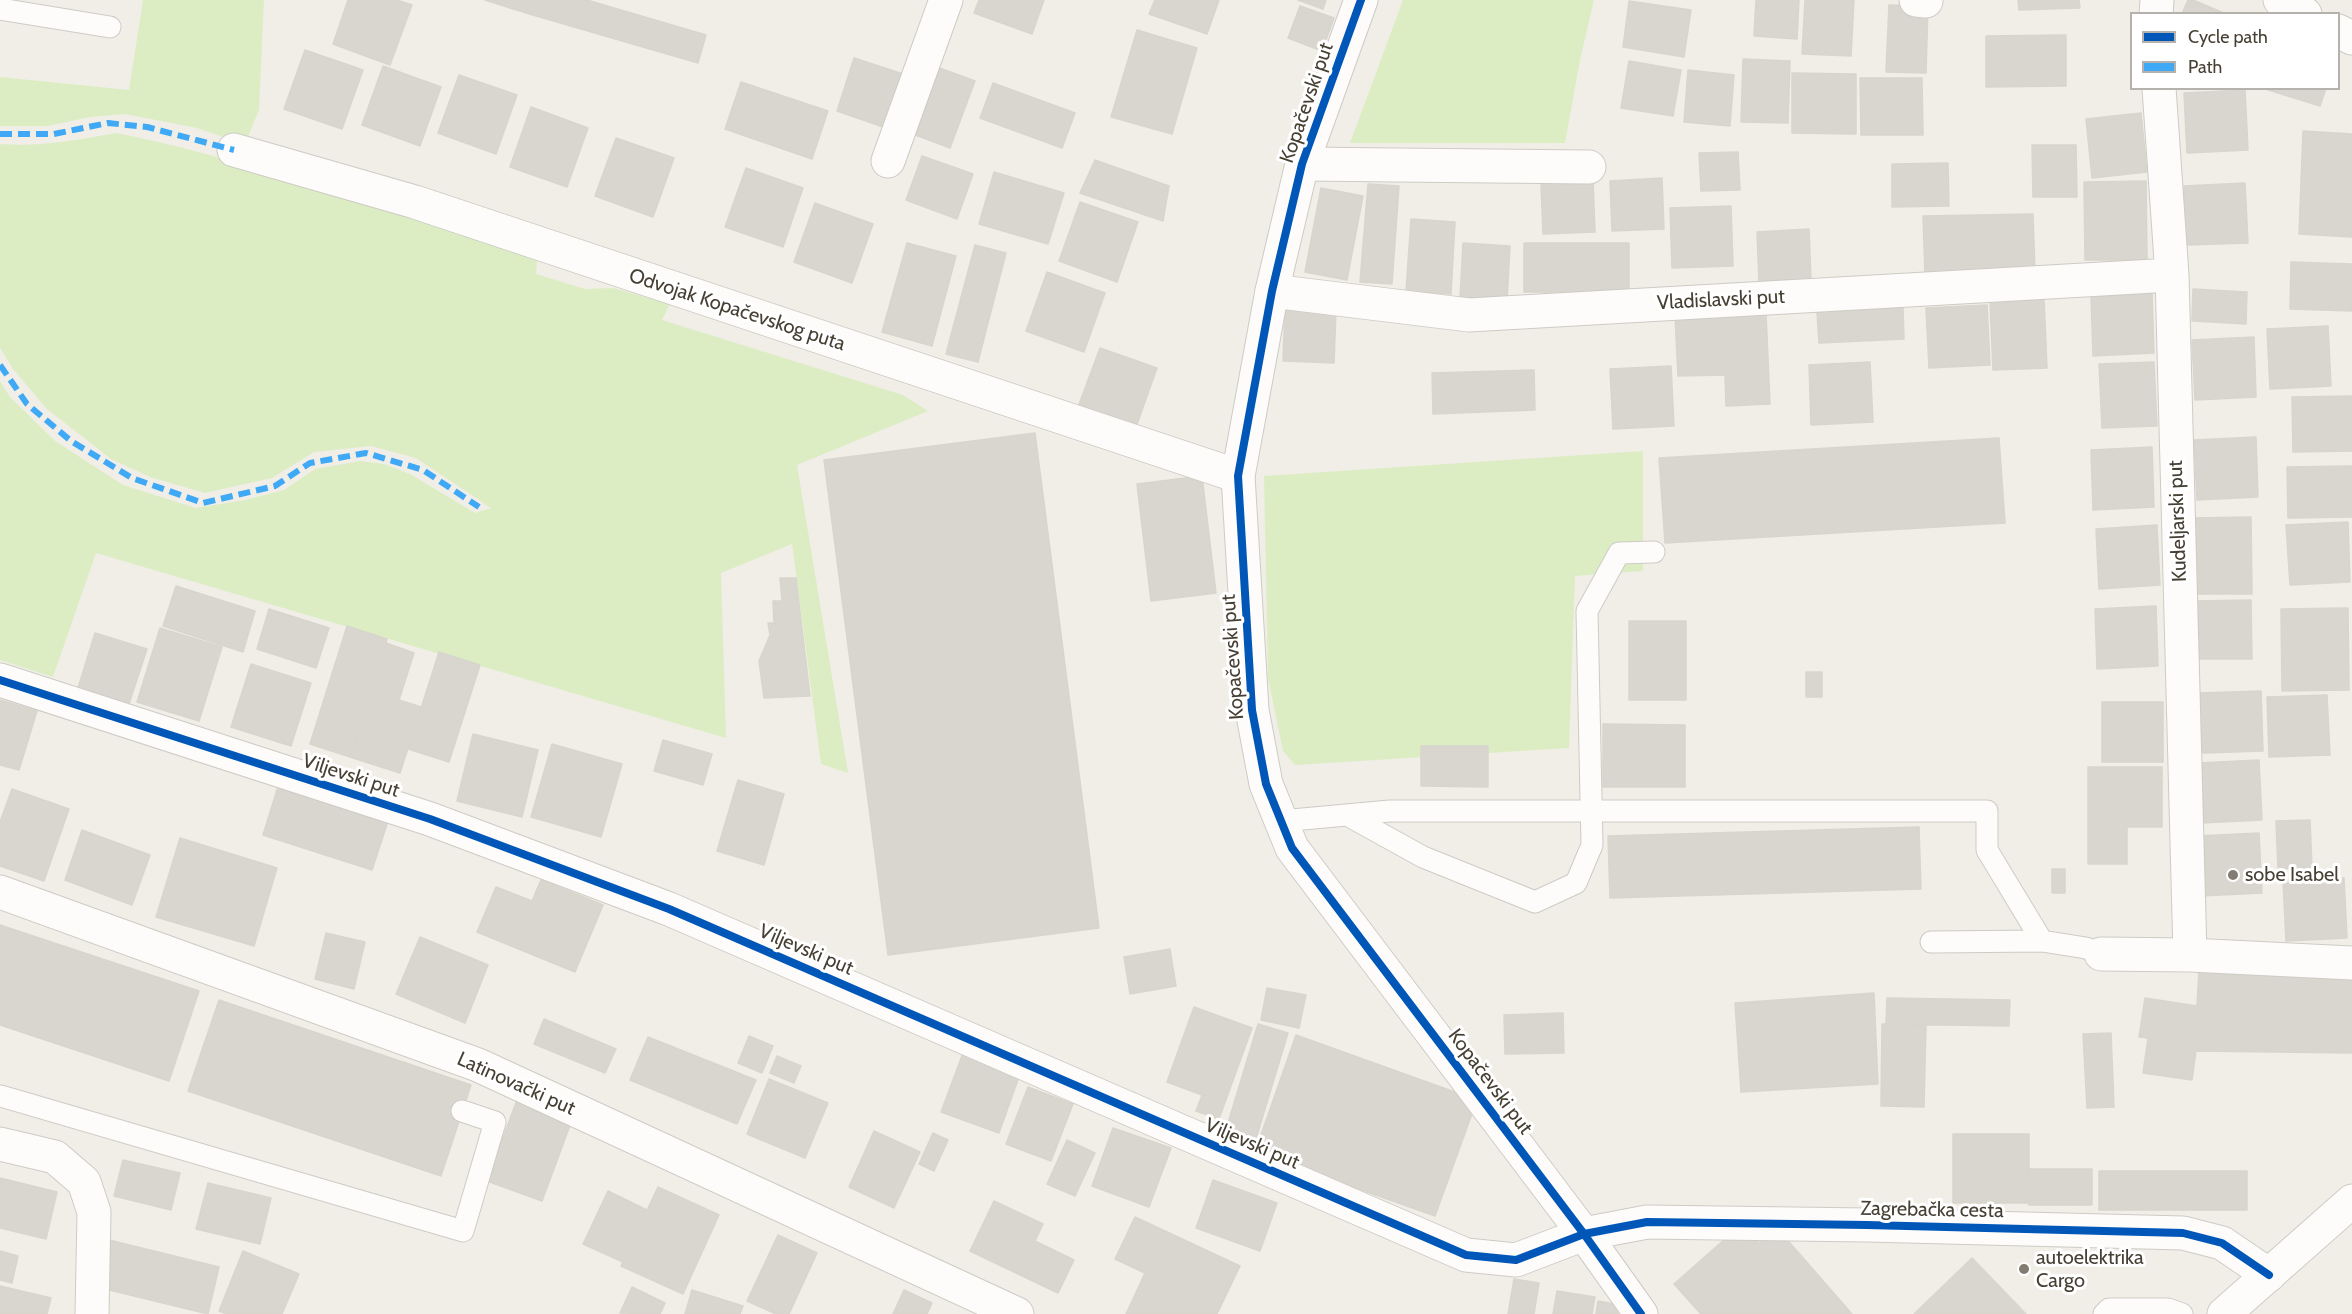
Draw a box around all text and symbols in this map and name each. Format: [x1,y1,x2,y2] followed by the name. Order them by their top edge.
[2130,12,2340,90] legend
[2188,26,2268,48] text: Cycle path
[1275,40,1339,166] street label: Kopačevski put
[2188,56,2222,78] text: Path
[626,264,848,356] street label: Odvojak Kopačevskog puta
[1656,285,1786,315] street label: Vladislavski put
[2164,460,2192,582] street label: Kudeljarski put
[1217,593,1249,721] street label: Kopačevski put
[299,749,403,803] street label: Viljevski put
[2245,863,2339,887] place label: sobe Isabel
[2226,868,2240,882] marker: sobe Isabel
[755,919,857,981] street label: Viljevski put
[1443,1025,1537,1139] street label: Kopačevski put
[453,1047,579,1121] street label: Latinovački put
[1201,1113,1303,1175] street label: Viljevski put
[1860,1197,2004,1223] street label: Zagrebačka cesta
[2036,1246,2144,1293] place label: autoelektrika Cargo
[2017,1262,2031,1276] marker: autoelektrika Cargo

